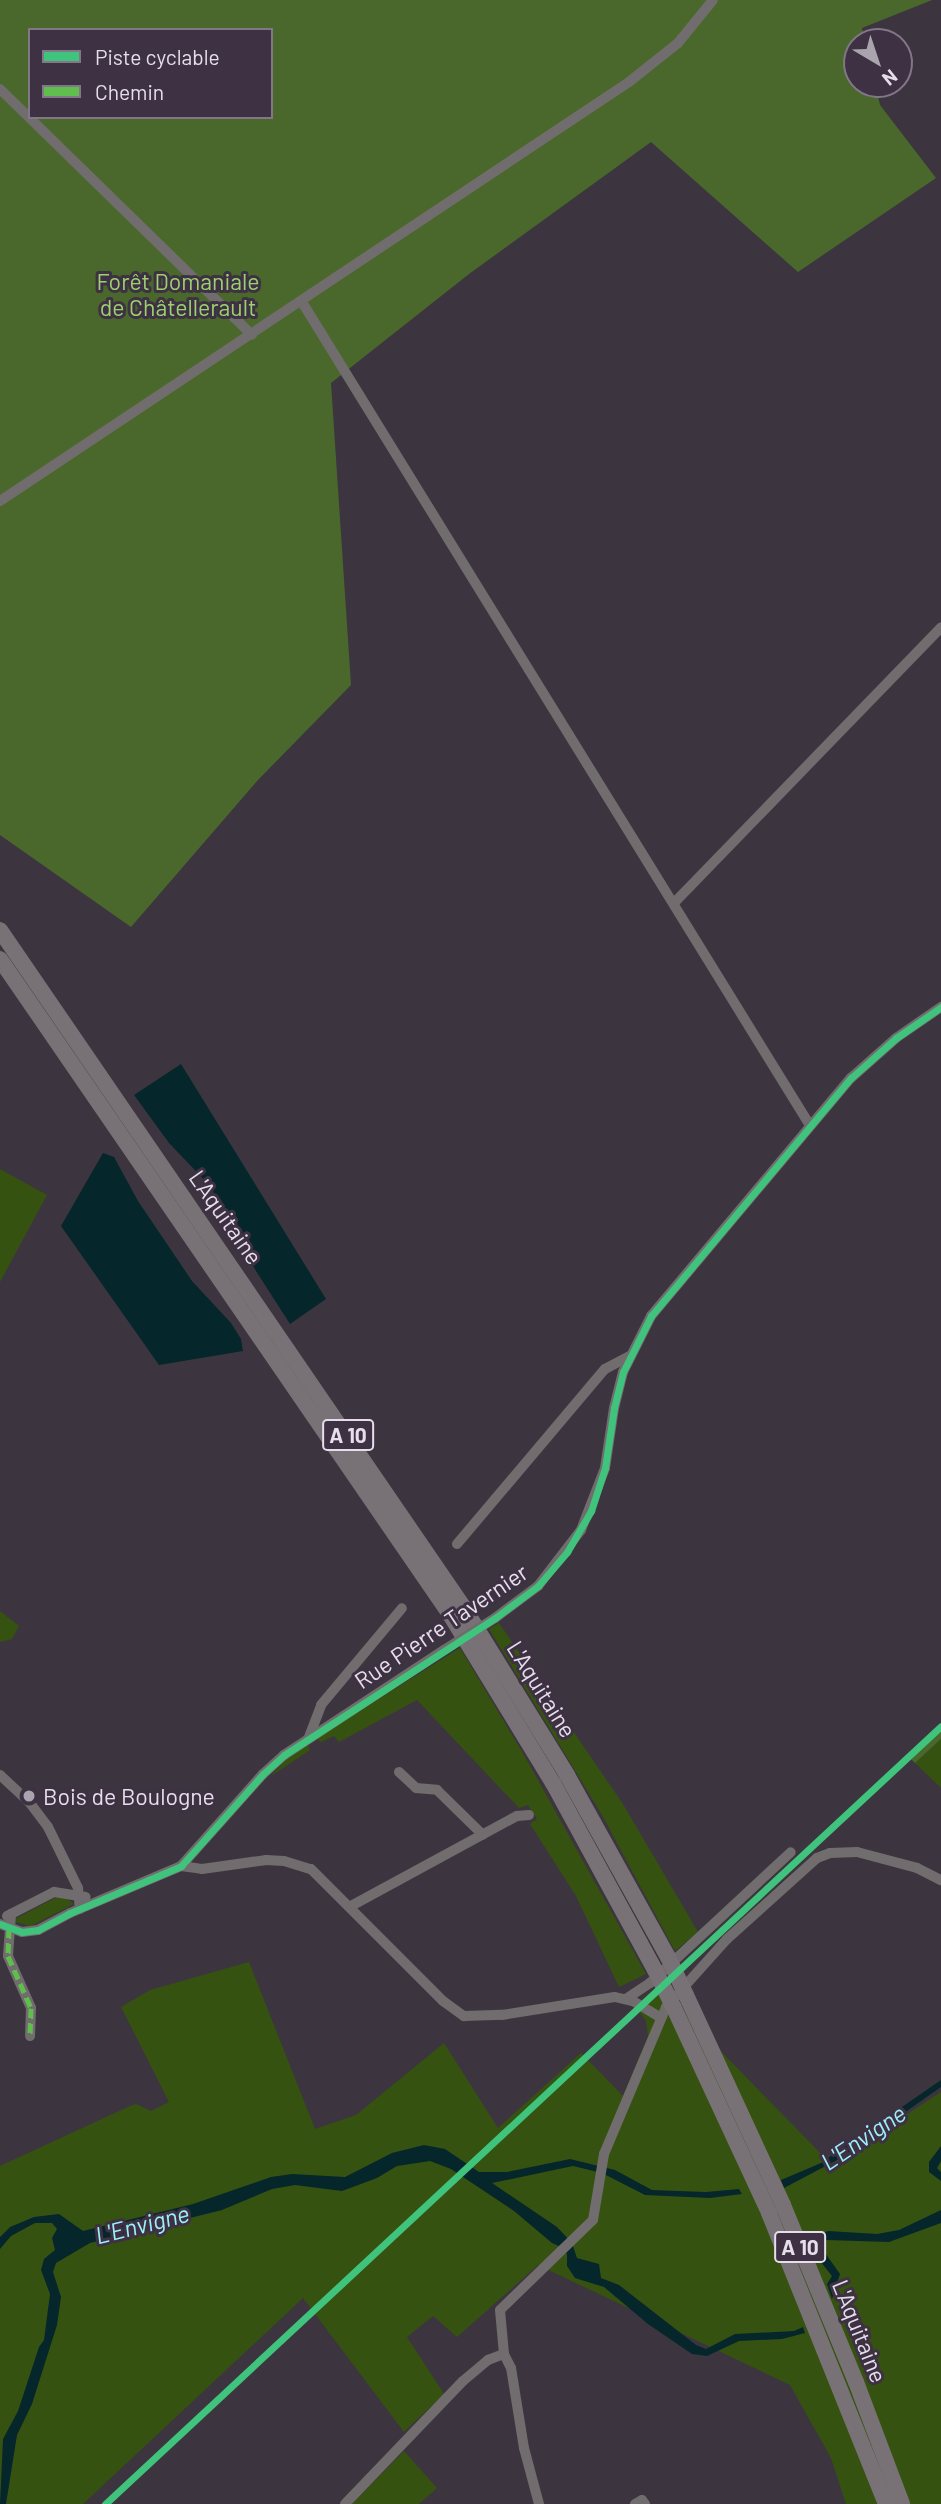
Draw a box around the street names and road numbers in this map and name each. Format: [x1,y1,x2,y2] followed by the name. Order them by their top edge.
[184,1165,268,1269] street label: L'Aquitaine
[322,1418,374,1452] road number: A 10
[349,1558,533,1694] street label: Rue Pierre Tavernier
[502,1636,582,1742] street label: L'Aquitaine
[774,2230,826,2264] road number: A 10
[827,2275,893,2387] street label: L'Aquitaine

